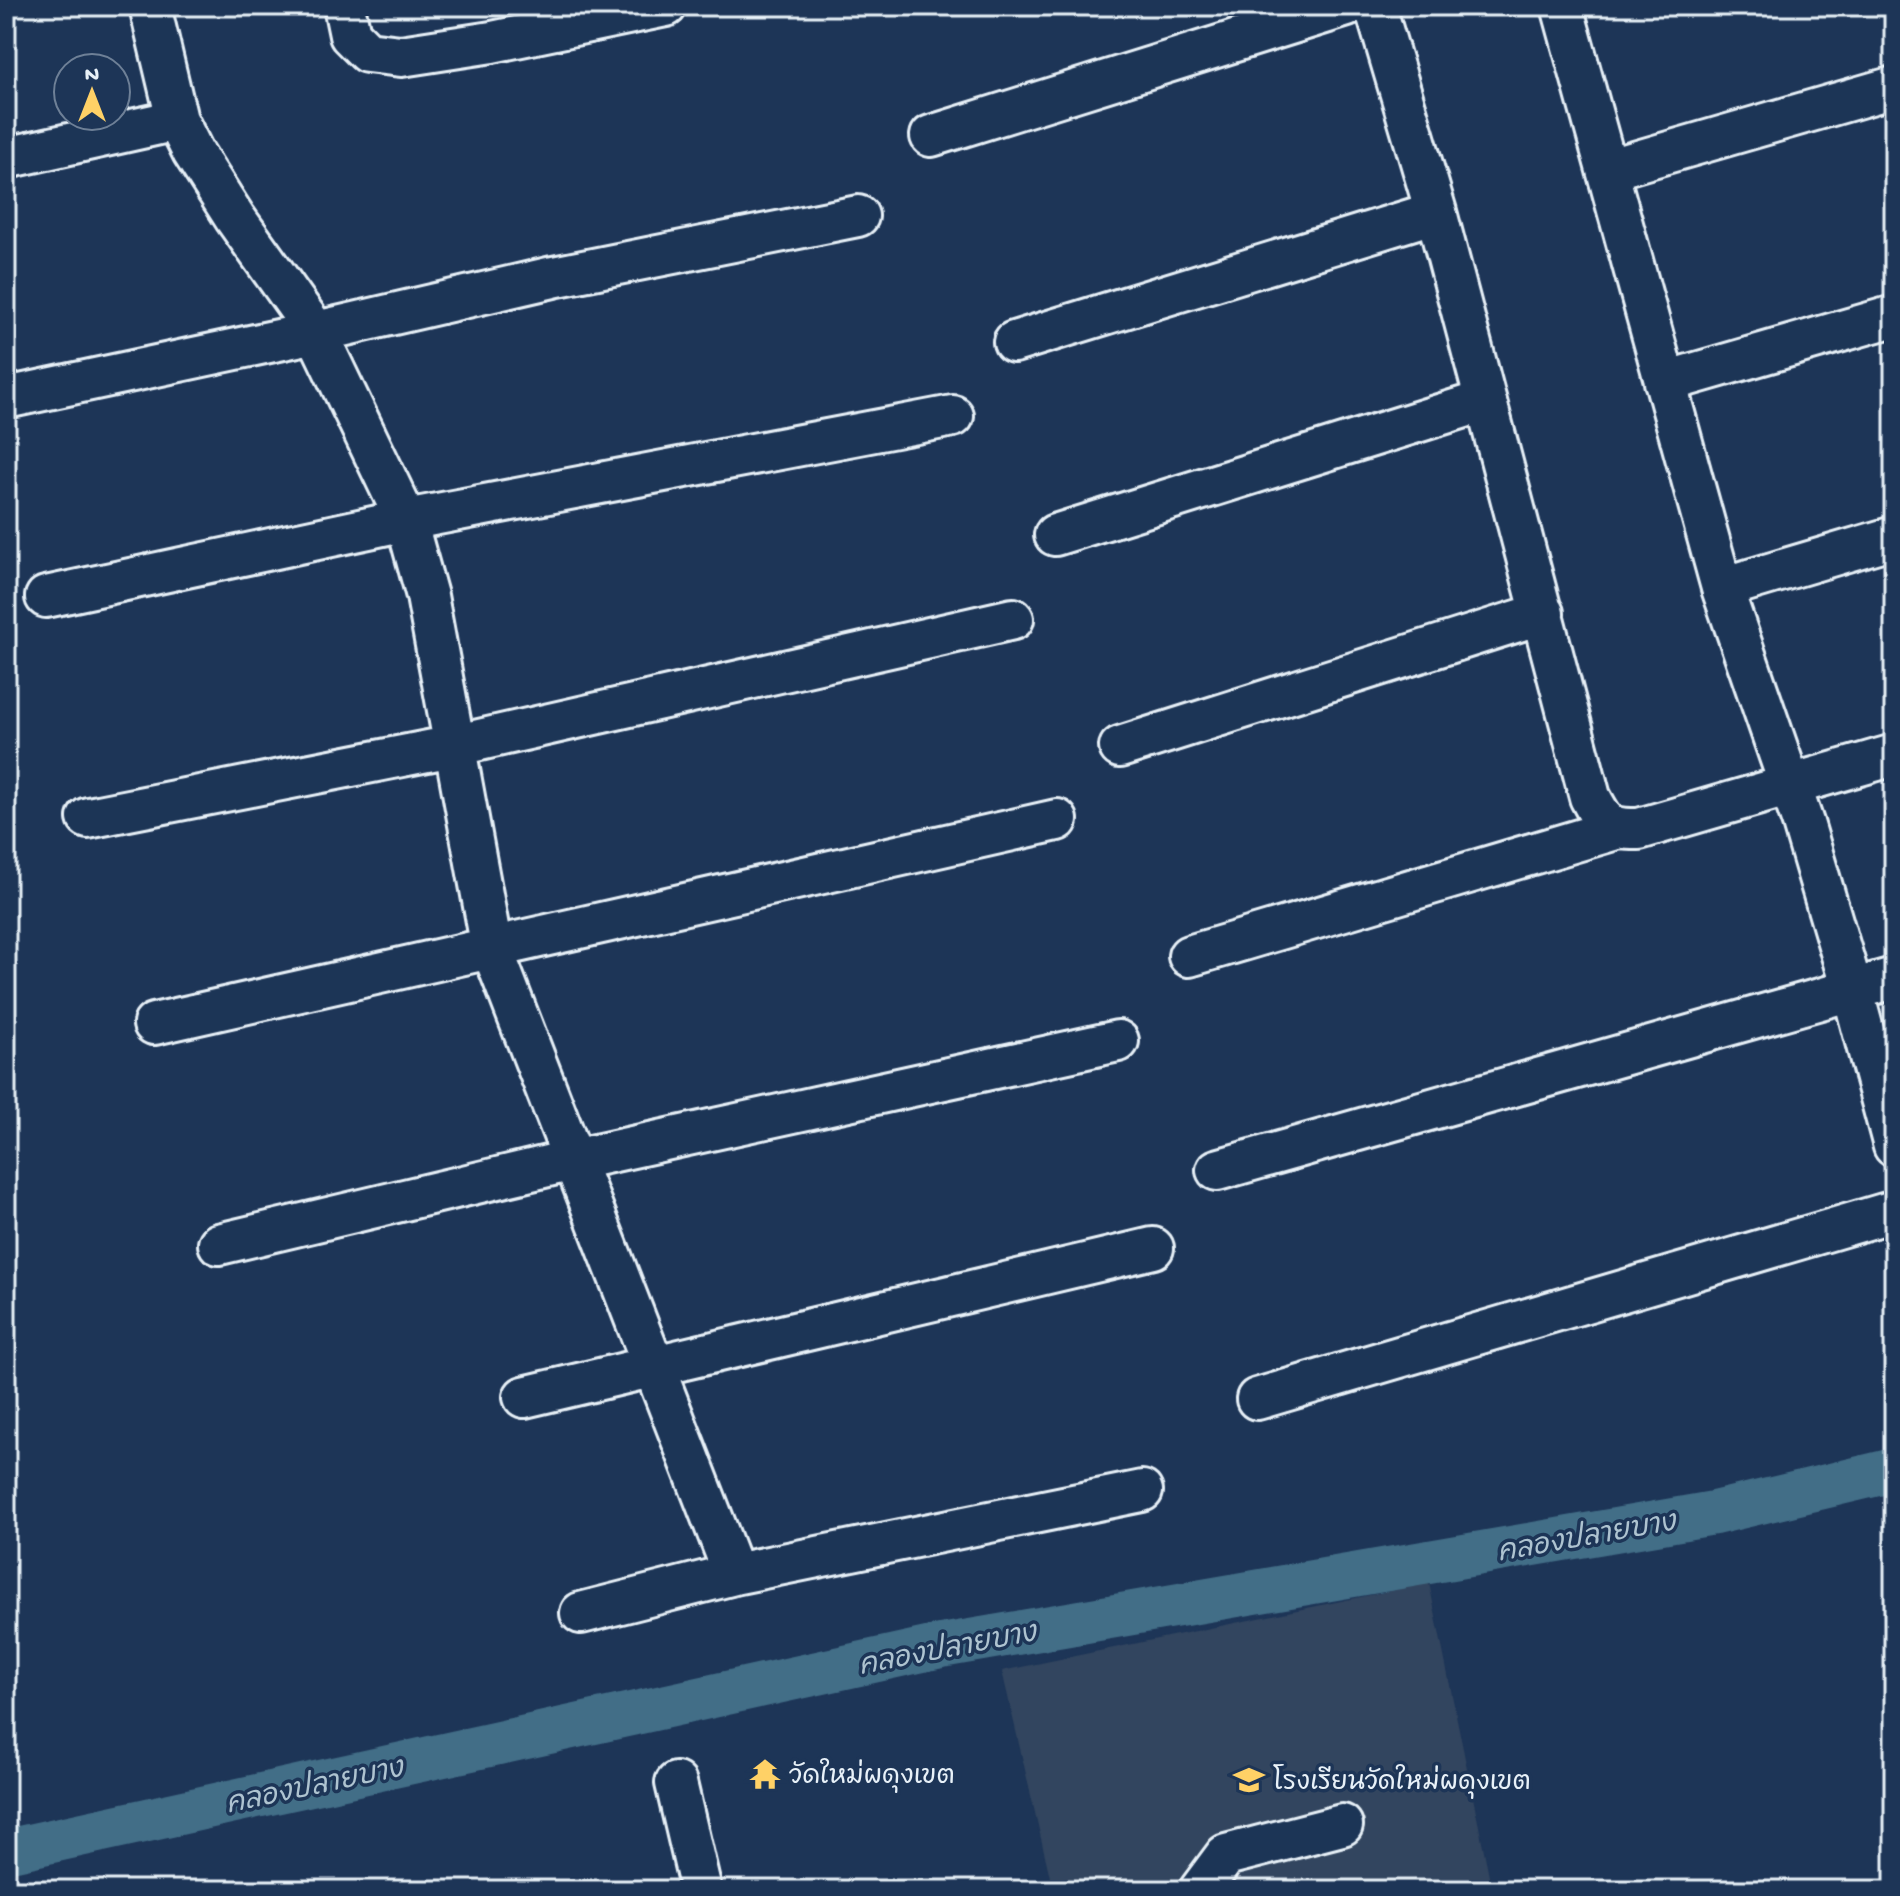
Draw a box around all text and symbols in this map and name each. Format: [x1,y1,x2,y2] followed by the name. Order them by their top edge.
[52,52,132,132] north arrow
[85,63,99,89] text: N
[1495,1504,1681,1571] water label: คลองปลายบาง
[856,1615,1042,1685] water label: คลองปลายบาง
[223,1750,409,1823] water label: คลองปลายบาง
[748,1757,782,1791] temple icon: วัดใหม่ผดุงเขต
[789,1758,955,1794] place label: วัดใหม่ผดุงเขต
[1232,1763,1266,1797] school or university icon: โรงเรียนวัดใหม่ผดุงเขต
[1273,1764,1531,1800] place label: โรงเรียนวัดใหม่ผดุงเขต

